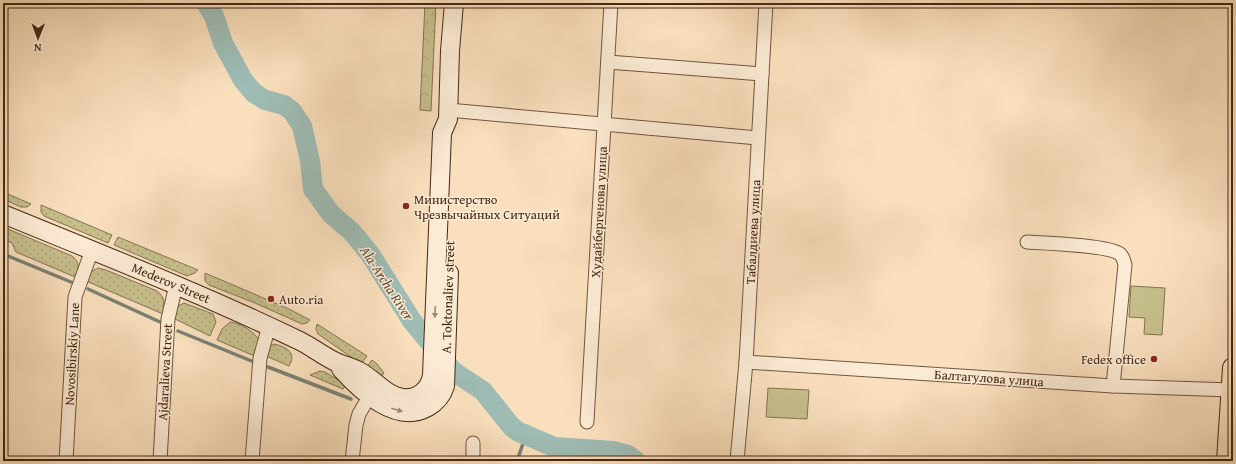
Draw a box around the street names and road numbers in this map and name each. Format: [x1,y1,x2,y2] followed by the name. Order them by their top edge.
[586,145,612,278] street label: Худайбергенова улица
[741,178,765,285] street label: Табалдиева улица
[437,240,459,354] street label: A. Toktonaliev street
[129,258,214,308] street label: Mederov Street
[60,302,84,406] street label: Novosibirskiy Lane
[153,322,177,421] street label: Ajdaralieva Street
[934,365,1045,391] street label: Балтагулова улица

